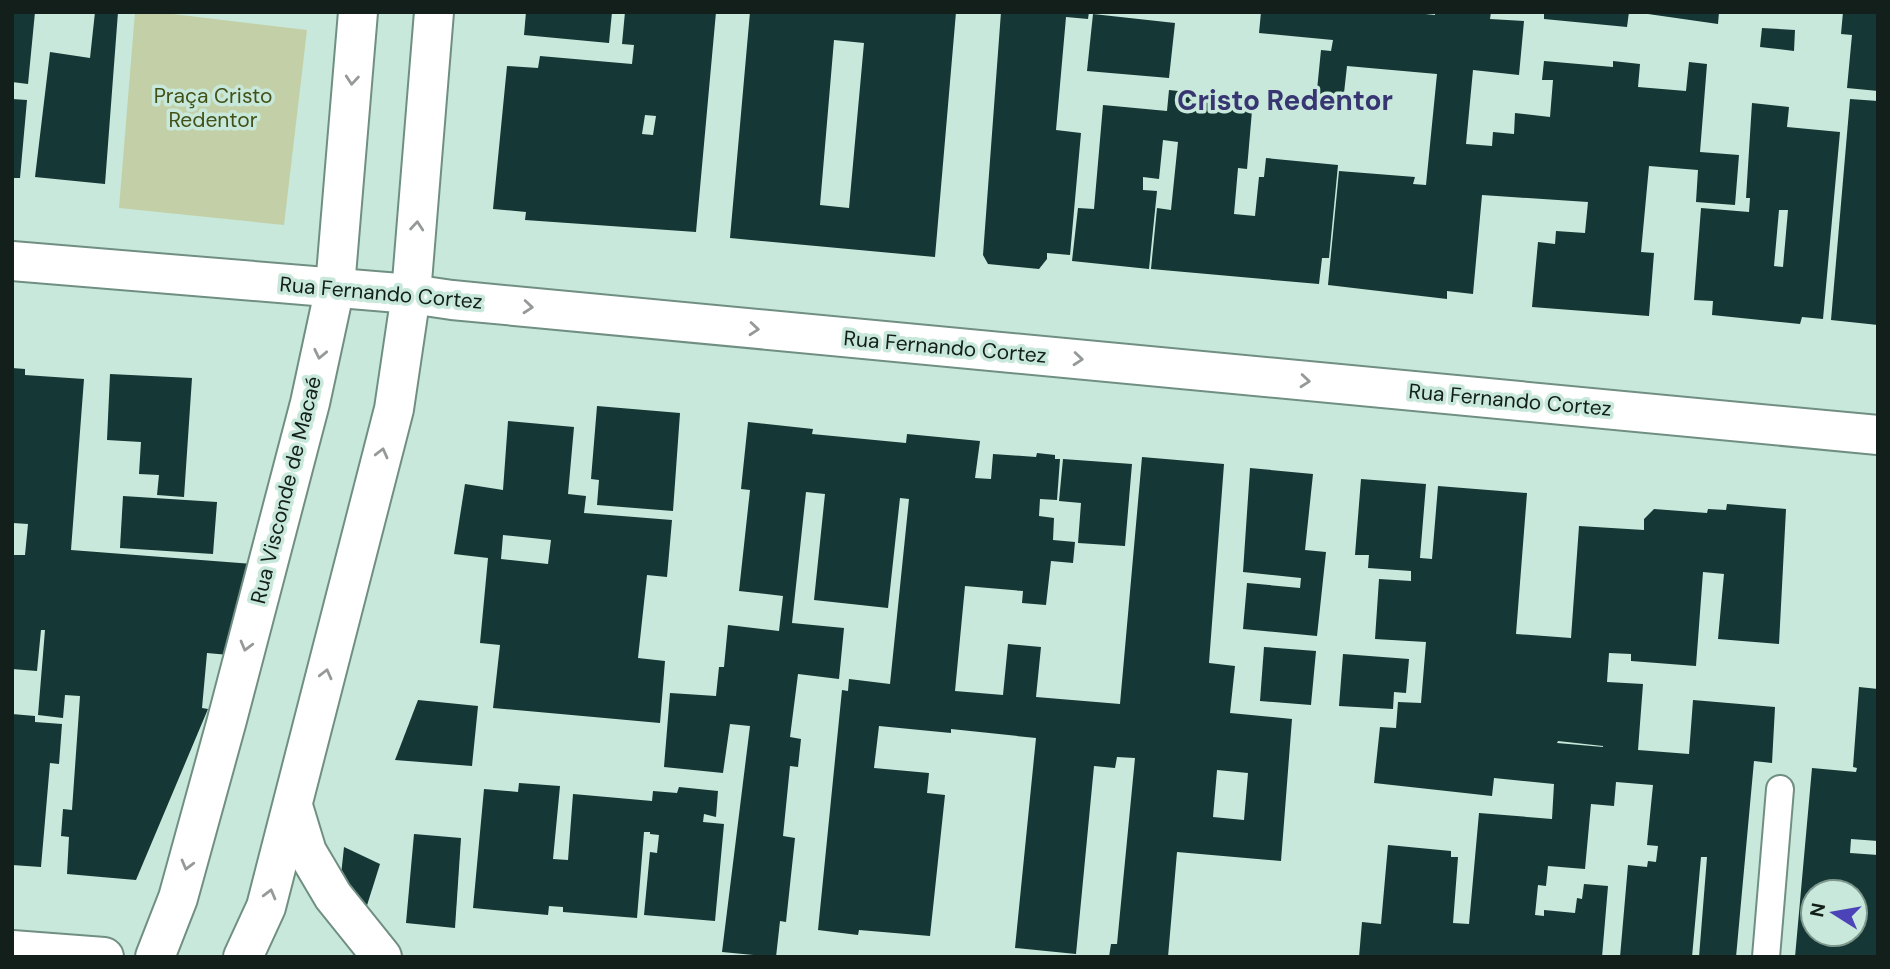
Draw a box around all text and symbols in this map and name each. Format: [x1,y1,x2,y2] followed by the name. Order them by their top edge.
[345,75,360,86] one-way arrow
[154,82,272,134] park label: Praça Cristo Redentor
[1177,82,1393,119] district label: Cristo Redentor
[409,220,424,231] one-way arrow
[278,270,484,316] street label: Rua Fernando Cortez
[522,299,533,314] one-way arrow
[749,321,760,336] one-way arrow
[842,324,1048,370] street label: Rua Fernando Cortez
[314,348,329,360] one-way arrow
[1073,351,1084,366] one-way arrow
[244,373,328,607] street label: Rua Visconde de Macaé
[1299,373,1310,388] one-way arrow
[1407,377,1613,423] street label: Rua Fernando Cortez
[374,447,388,459] one-way arrow
[240,640,255,652] one-way arrow
[318,668,332,680] one-way arrow
[181,859,196,871] one-way arrow
[1799,878,1869,948] north arrow
[262,888,276,900] one-way arrow
[1804,901,1831,919] text: N

